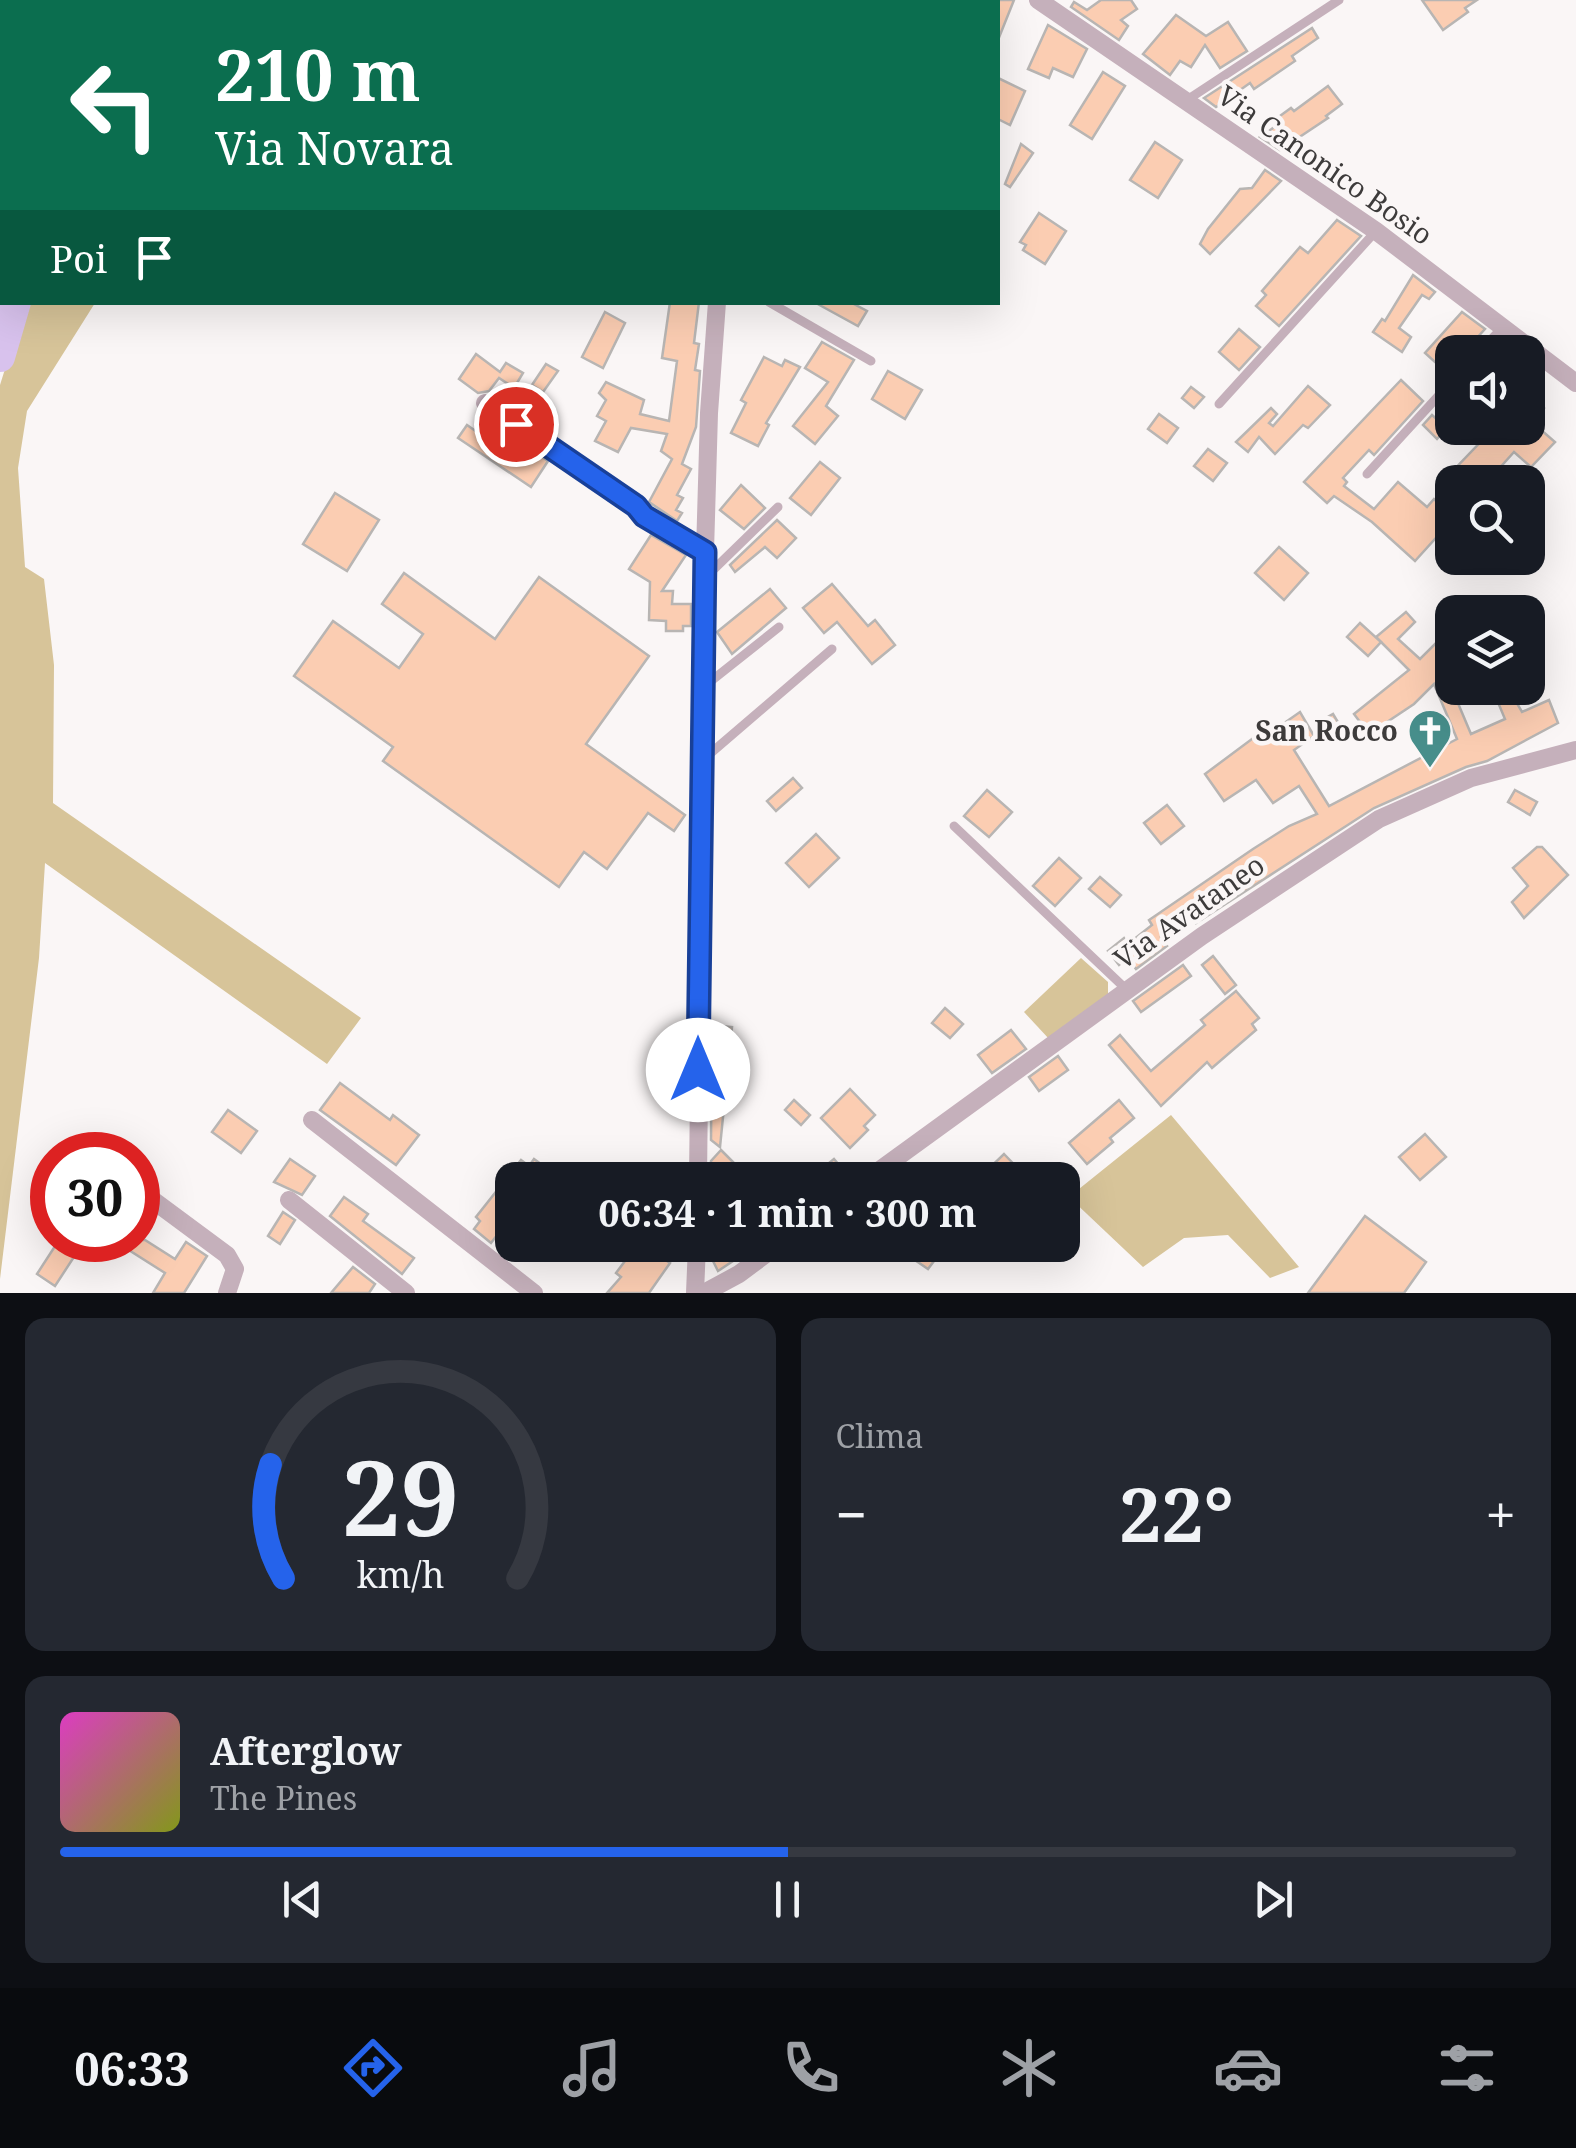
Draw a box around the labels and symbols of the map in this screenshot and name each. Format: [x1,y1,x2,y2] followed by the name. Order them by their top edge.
[1210,76,1441,253] street label: Via Canonico Bosio
[474,382,559,467] pin
[1407,708,1453,769] church icon: San Rocco
[1255,711,1398,749] place label: San Rocco
[1106,845,1271,977] street label: Via Avataneo
[646,1018,750,1122] position arrow
[30,1132,160,1262] speed limit sign: 30

